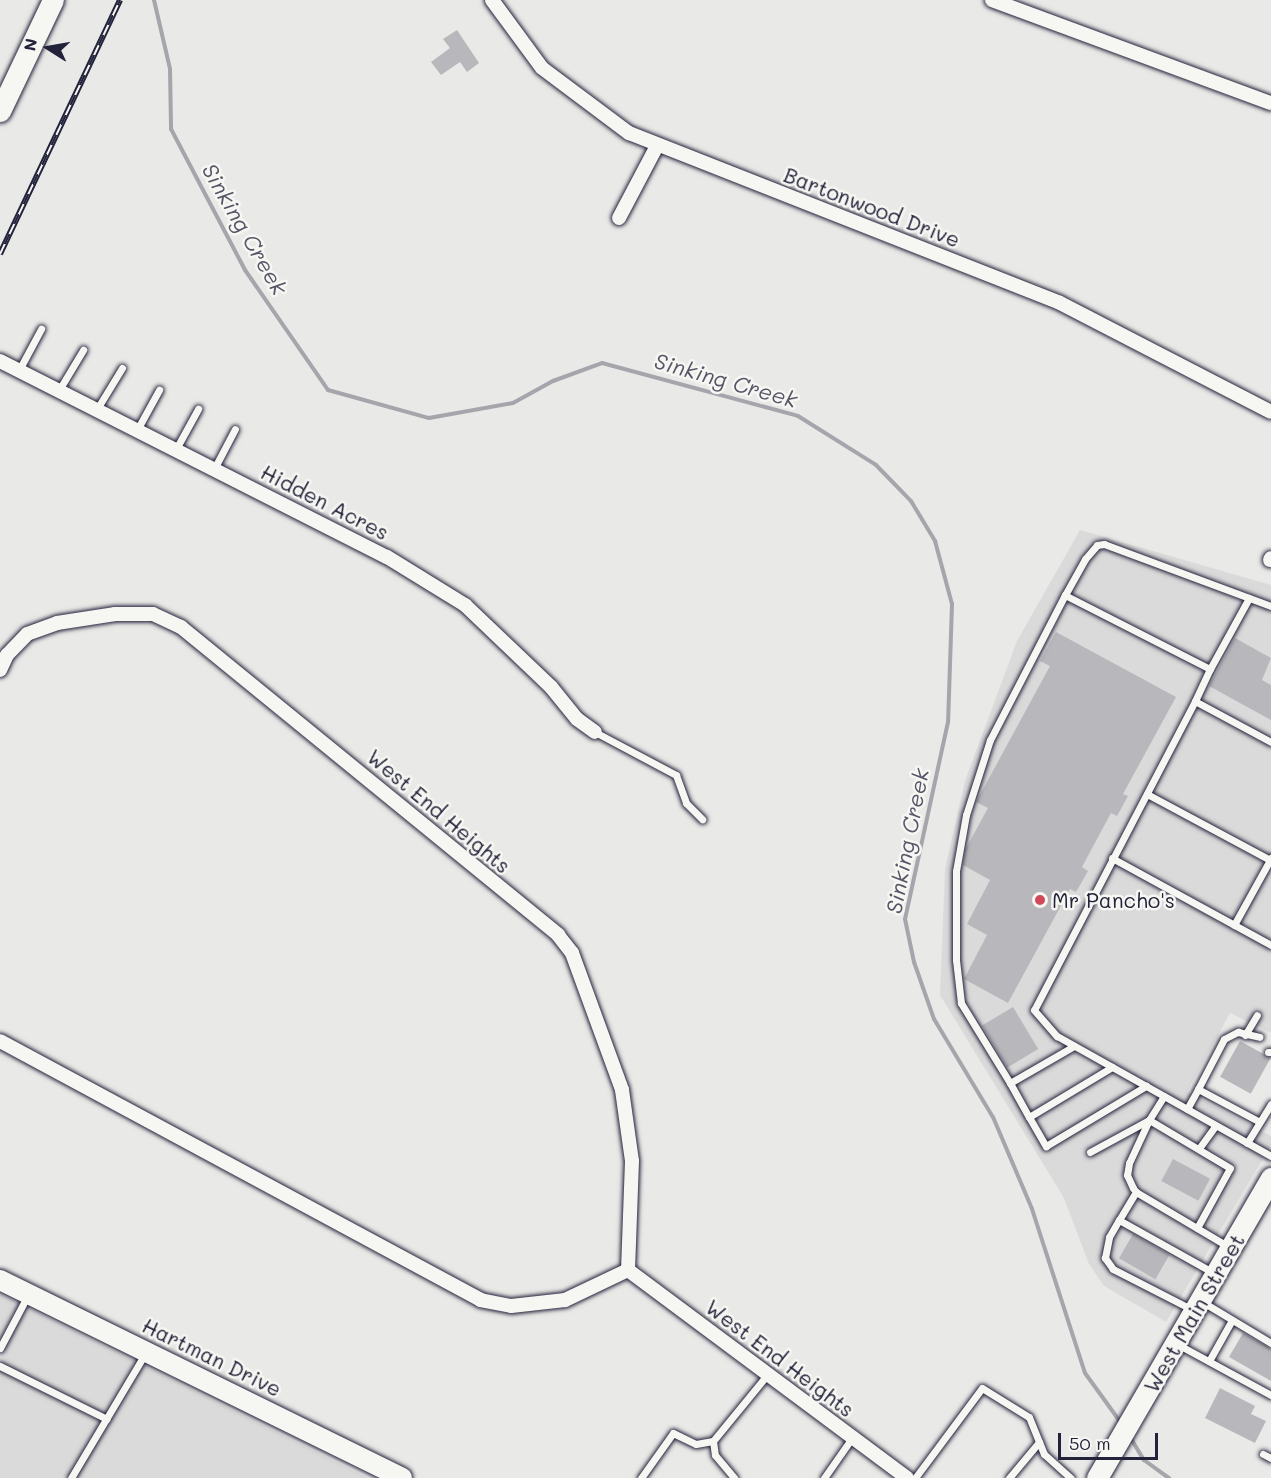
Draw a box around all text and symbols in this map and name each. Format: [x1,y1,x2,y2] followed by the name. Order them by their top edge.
[18,18,78,78] north arrow
[18,37,41,52] text: N
[197,159,293,299] water label: Sinking Creek
[780,162,964,252] street label: Bartonwood Drive
[652,347,800,413] water label: Sinking Creek
[257,459,393,545] street label: Hidden Acres
[362,744,516,878] street label: West End Heights
[880,766,934,916] water label: Sinking Creek
[1052,887,1175,913] place label: Mr Pancho's
[1033,893,1047,907] marker: Mr Pancho's
[1138,1229,1250,1397] street label: West Main Street
[701,1294,859,1422] street label: West End Heights
[138,1312,286,1402] street label: Hartman Drive
[1061,1421,1162,1459] scale bar
[1069,1431,1111,1455] text: 50 m

